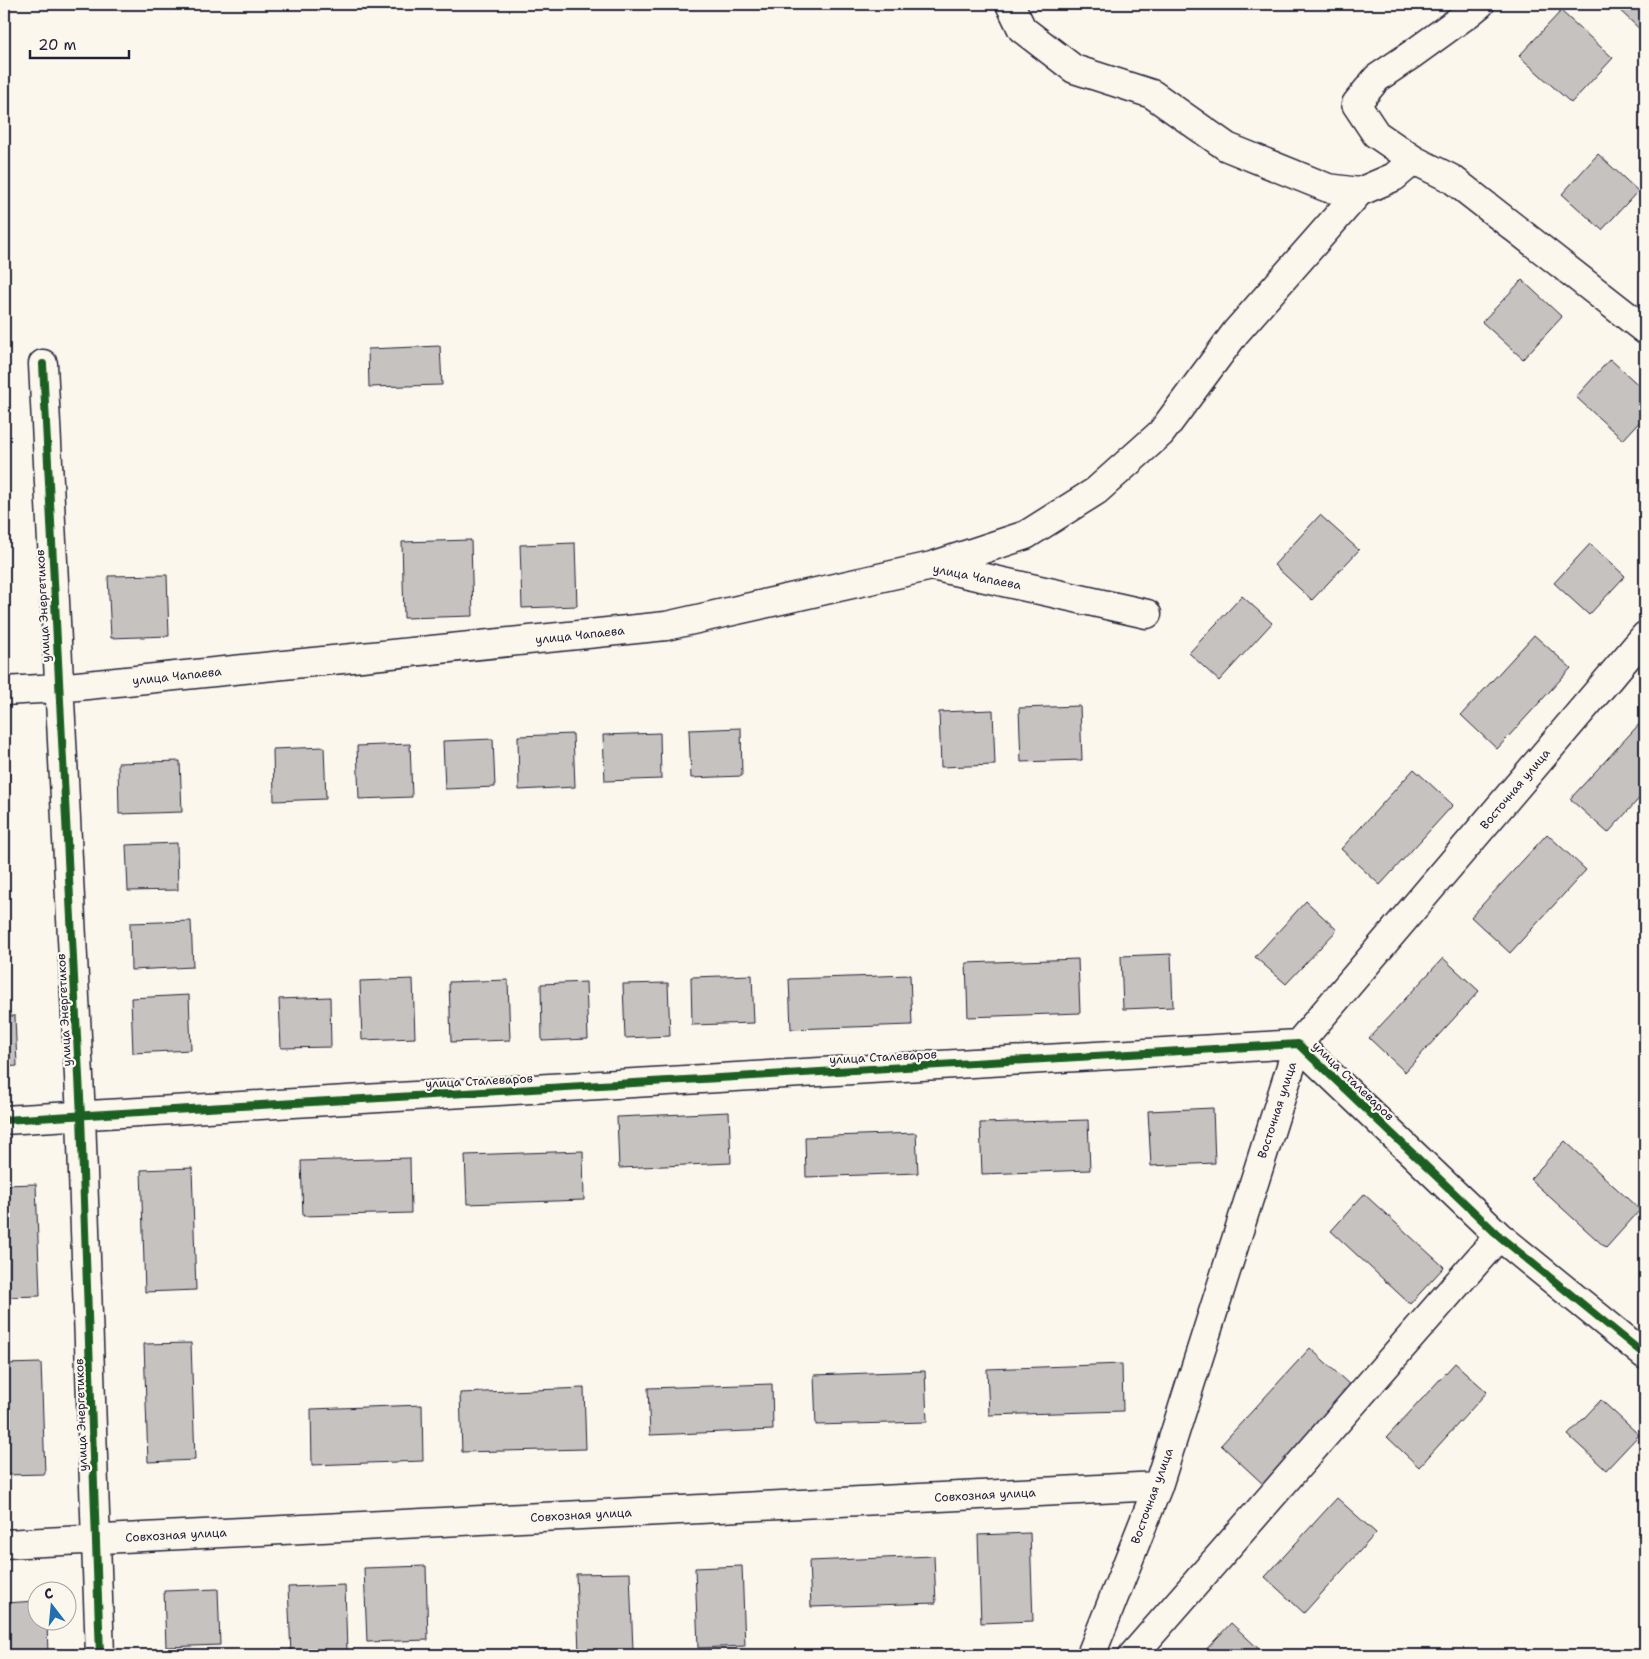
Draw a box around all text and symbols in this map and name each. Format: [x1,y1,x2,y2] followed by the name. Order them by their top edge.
[30,28,129,60] scale bar
[38,35,77,55] text: 20 m
[32,549,54,663] street label: улица Энергетиков
[931,561,1023,594] street label: улица Чапаева
[535,622,626,648] street label: улица Чапаева
[132,663,223,689] street label: улица Чапаева
[1476,745,1554,833] street label: Восточная улица
[53,953,75,1067] street label: улица Энергетиков
[1309,1038,1397,1124] street label: улица Сталеваров
[829,1046,937,1068] street label: улица Сталеваров
[1254,1059,1300,1160] street label: Восточная улица
[425,1070,533,1092] street label: улица Сталеваров
[71,1358,91,1472] street label: улица Энергетиков
[1127,1445,1177,1546] street label: Восточная улица
[934,1484,1037,1506] street label: Совхозная улица
[530,1504,633,1526] street label: Совхозная улица
[125,1524,228,1546] street label: Совхозная улица
[28,1582,78,1632] north arrow
[42,1584,55,1603] text: С

